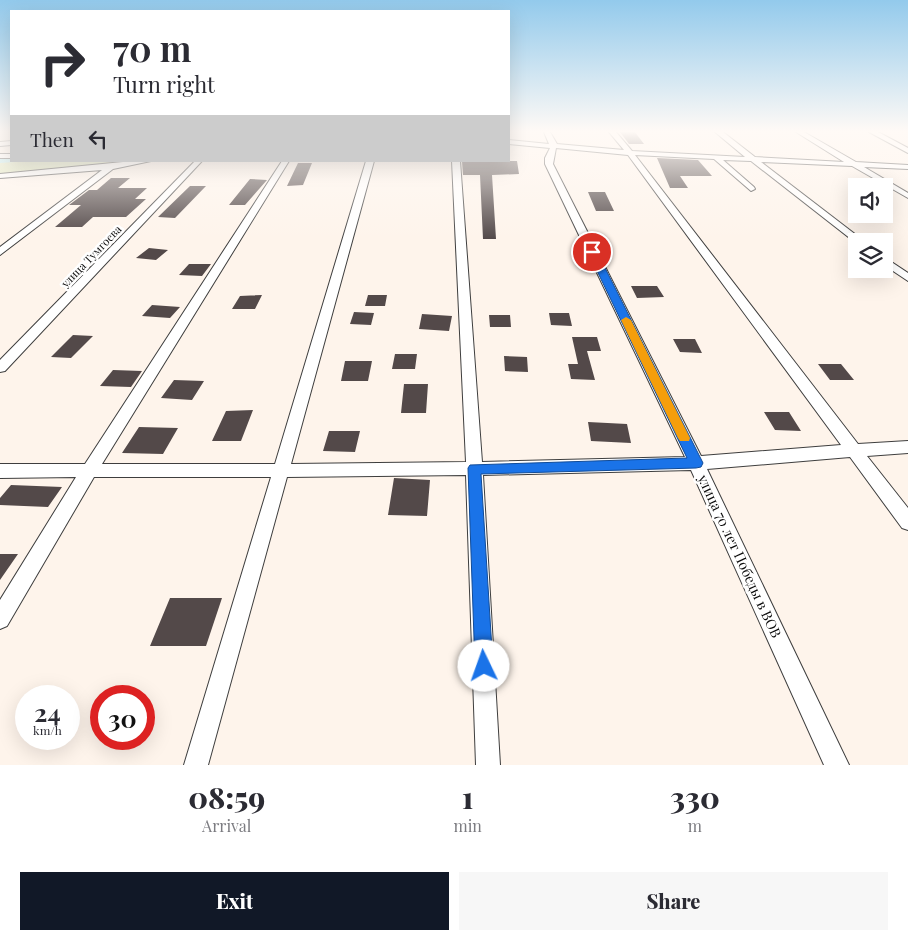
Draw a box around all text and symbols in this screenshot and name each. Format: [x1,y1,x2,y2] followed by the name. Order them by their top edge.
[113,24,191,71] text: 70 m
[30,30,95,95] icon: right
[113,69,215,99] text: Turn right
[84,125,112,153] icon: left
[30,126,74,152] text: Then
[848,178,893,278] map controls
[848,178,893,223] button: sound
[57,221,125,291] street label: улица Тумгоева
[571,231,613,273] pin
[848,233,893,278] button: layers
[578,238,606,266] icon: arrive
[693,471,786,641] street label: улица 70 лет Победы в ВОВ
[457,639,509,691] position arrow
[90,685,155,750] speed limit sign: 30
[34,695,61,728] text: 24
[33,722,62,738] text: km/h
[188,777,265,817] text: 08:59
[462,777,474,817] text: 1
[670,777,720,817] text: 330
[202,815,251,836] text: Arrival
[453,815,482,836] text: min
[688,815,702,836] text: m
[20,872,449,930] button: Exit
[459,872,888,930] button: Share

